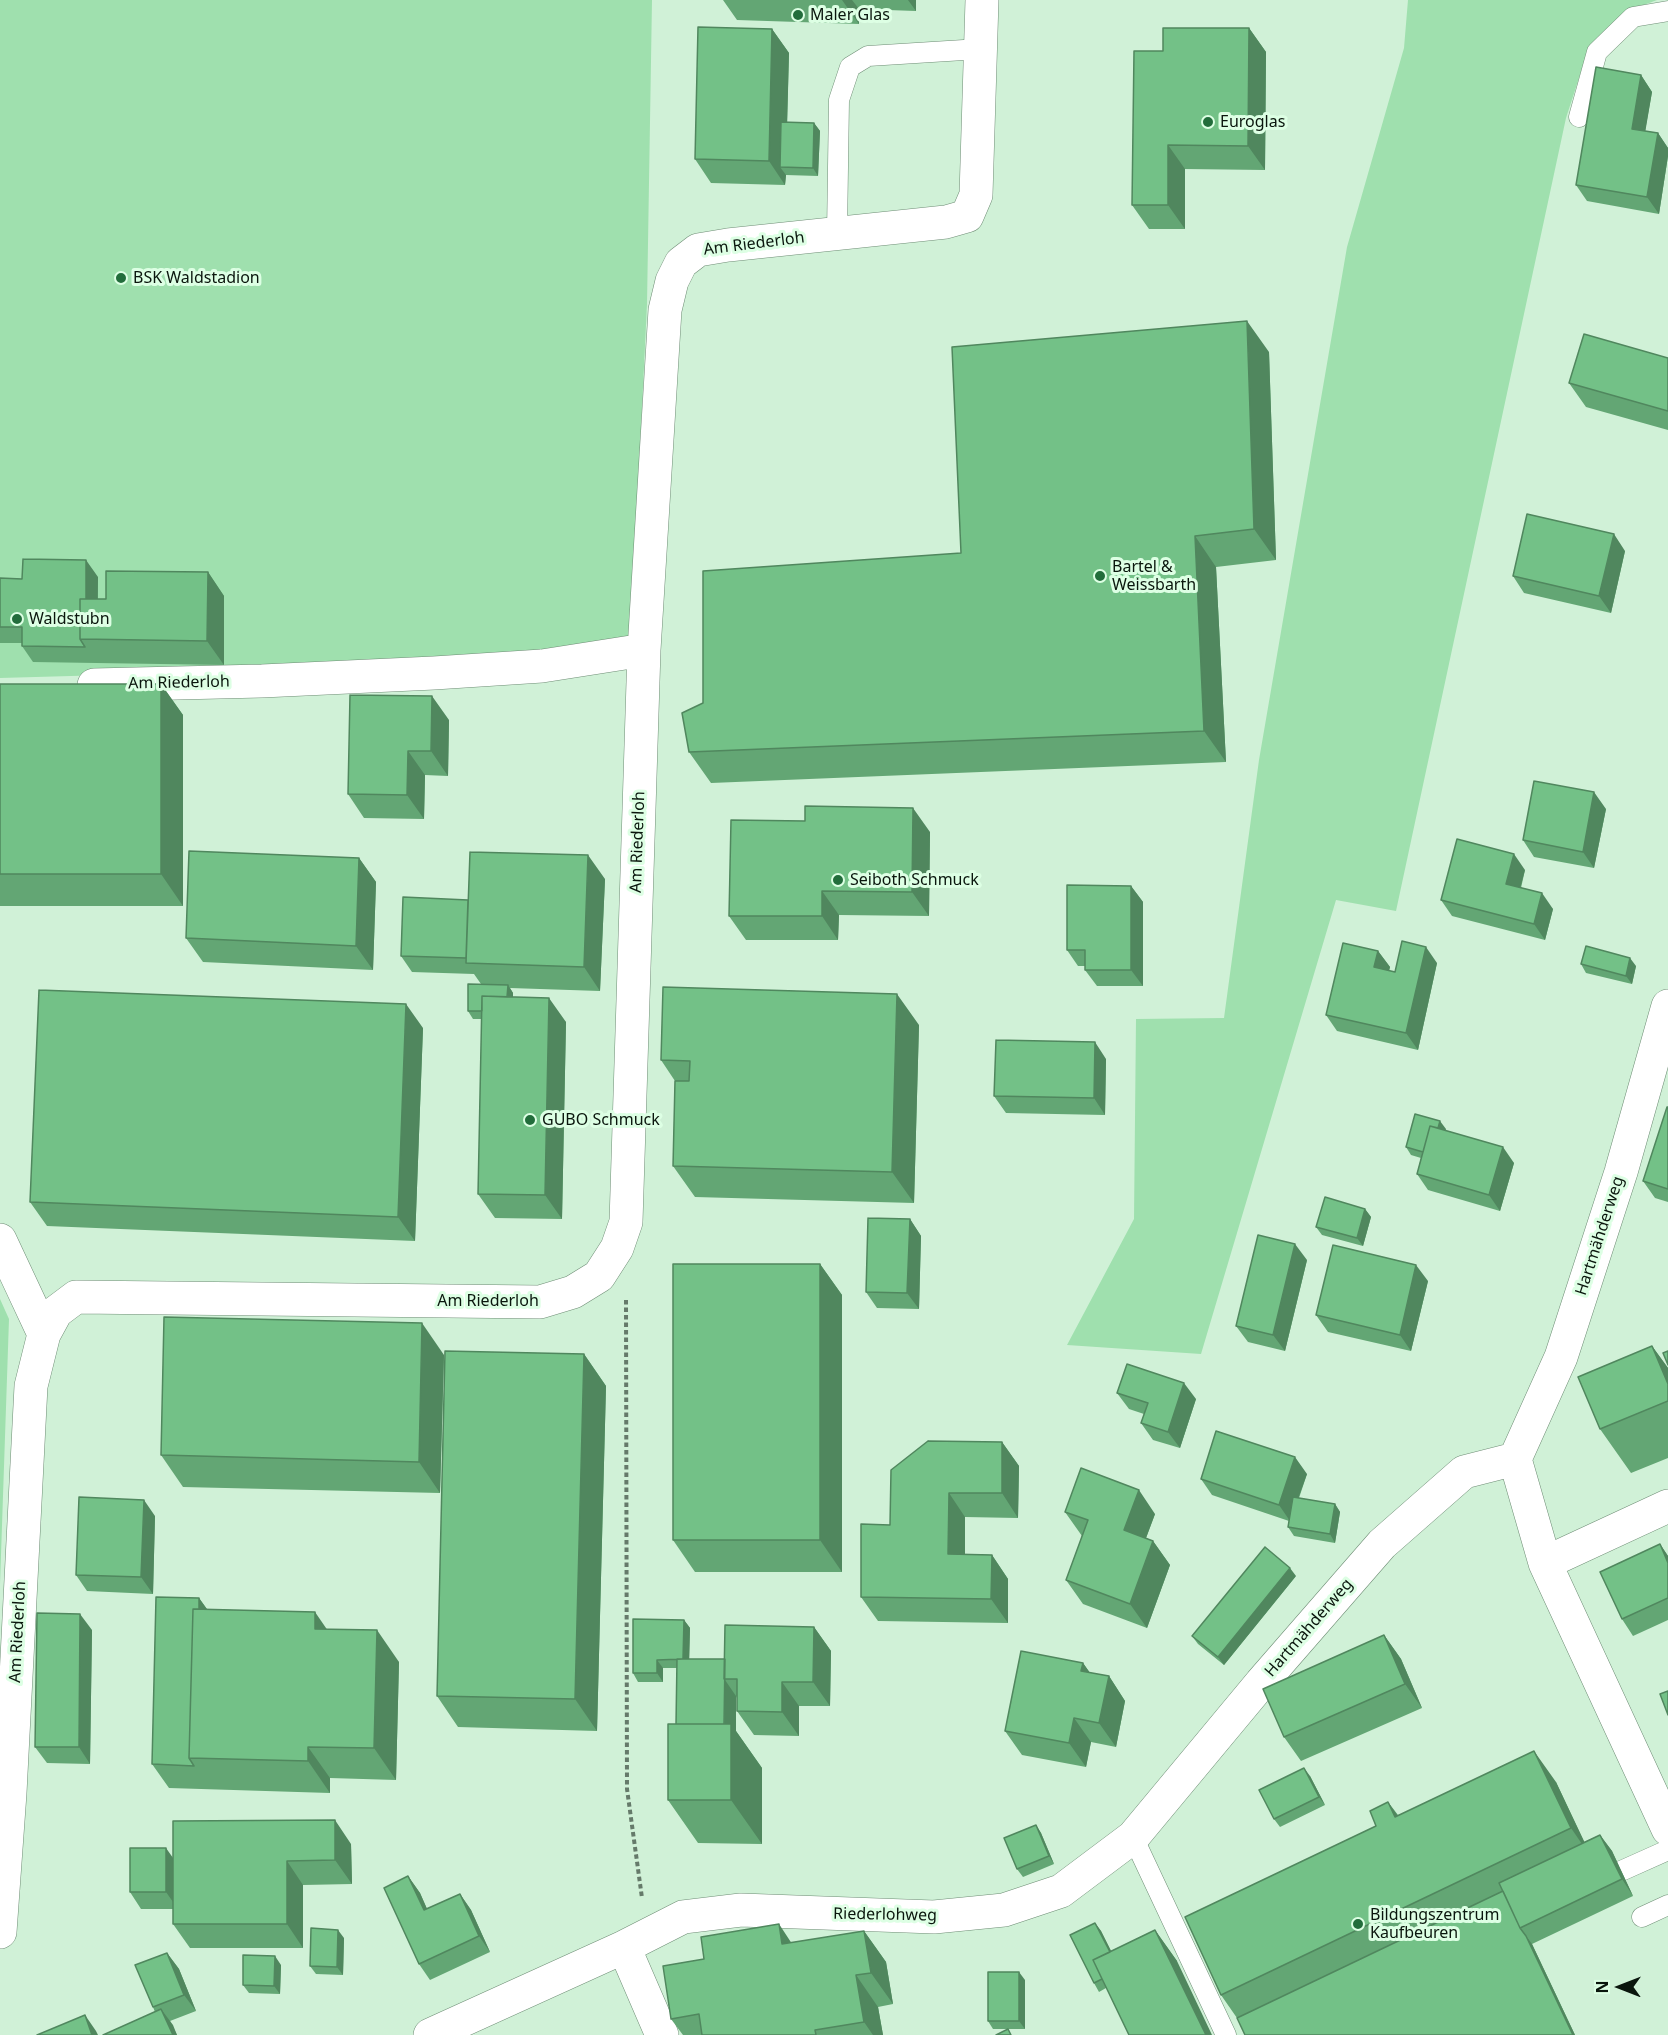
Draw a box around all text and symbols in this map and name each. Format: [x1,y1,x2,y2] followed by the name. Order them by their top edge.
[810,5,890,25] place label: Maler Glas
[791,8,805,22] marker: Maler Glas
[1220,112,1285,132] place label: Euroglas
[1201,115,1215,129] marker: Euroglas
[702,228,806,260] street label: Am Riederloh
[133,268,260,288] place label: BSK Waldstadion
[114,271,128,285] marker: BSK Waldstadion
[1112,557,1196,595] place label: Bartel & Weissbarth
[1093,569,1107,583] marker: Bartel & Weissbarth
[29,609,110,629] place label: Waldstubn
[10,612,24,626] marker: Waldstubn
[128,673,230,693] street label: Am Riederloh
[627,791,649,893] street label: Am Riederloh
[850,870,979,890] place label: Seiboth Schmuck
[831,873,845,887] marker: Seiboth Schmuck
[542,1110,660,1130] place label: GUBO Schmuck
[523,1113,537,1127] marker: GUBO Schmuck
[1572,1174,1628,1298] street label: Hartmähderweg
[437,1291,539,1311] street label: Am Riederloh
[1261,1575,1357,1681] street label: Hartmähderweg
[6,1581,30,1683] street label: Am Riederloh
[833,1904,937,1926] street label: Riederlohweg
[1370,1905,1499,1943] place label: Bildungszentrum Kaufbeuren
[1351,1917,1365,1931] marker: Bildungszentrum Kaufbeuren
[1590,1957,1650,2017] north arrow
[1591,1981,1613,1994] text: N

